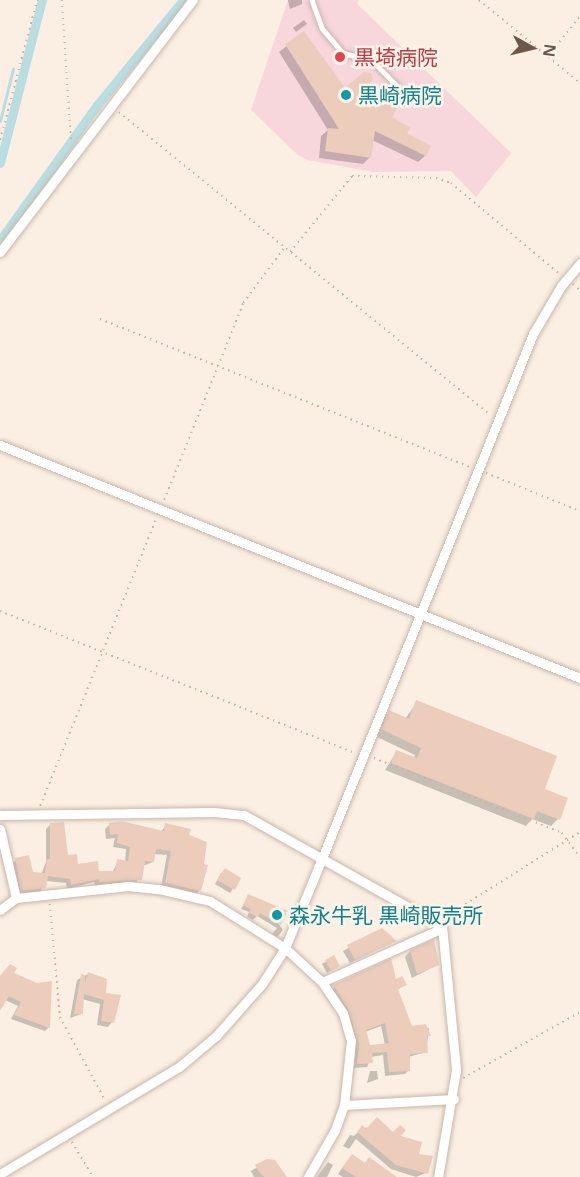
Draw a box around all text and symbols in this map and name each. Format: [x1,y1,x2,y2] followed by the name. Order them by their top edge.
[502,18,562,78] north arrow
[538,43,562,58] text: N
[354,44,438,70] place label: 黒埼病院
[331,48,349,66] marker: 黒埼病院
[358,82,442,108] place label: 黒崎病院
[339,88,353,102] marker: 黒崎病院
[289,902,483,928] place label: 森永牛乳 黒崎販売所
[270,908,284,922] marker: 森永牛乳 黒崎販売所

